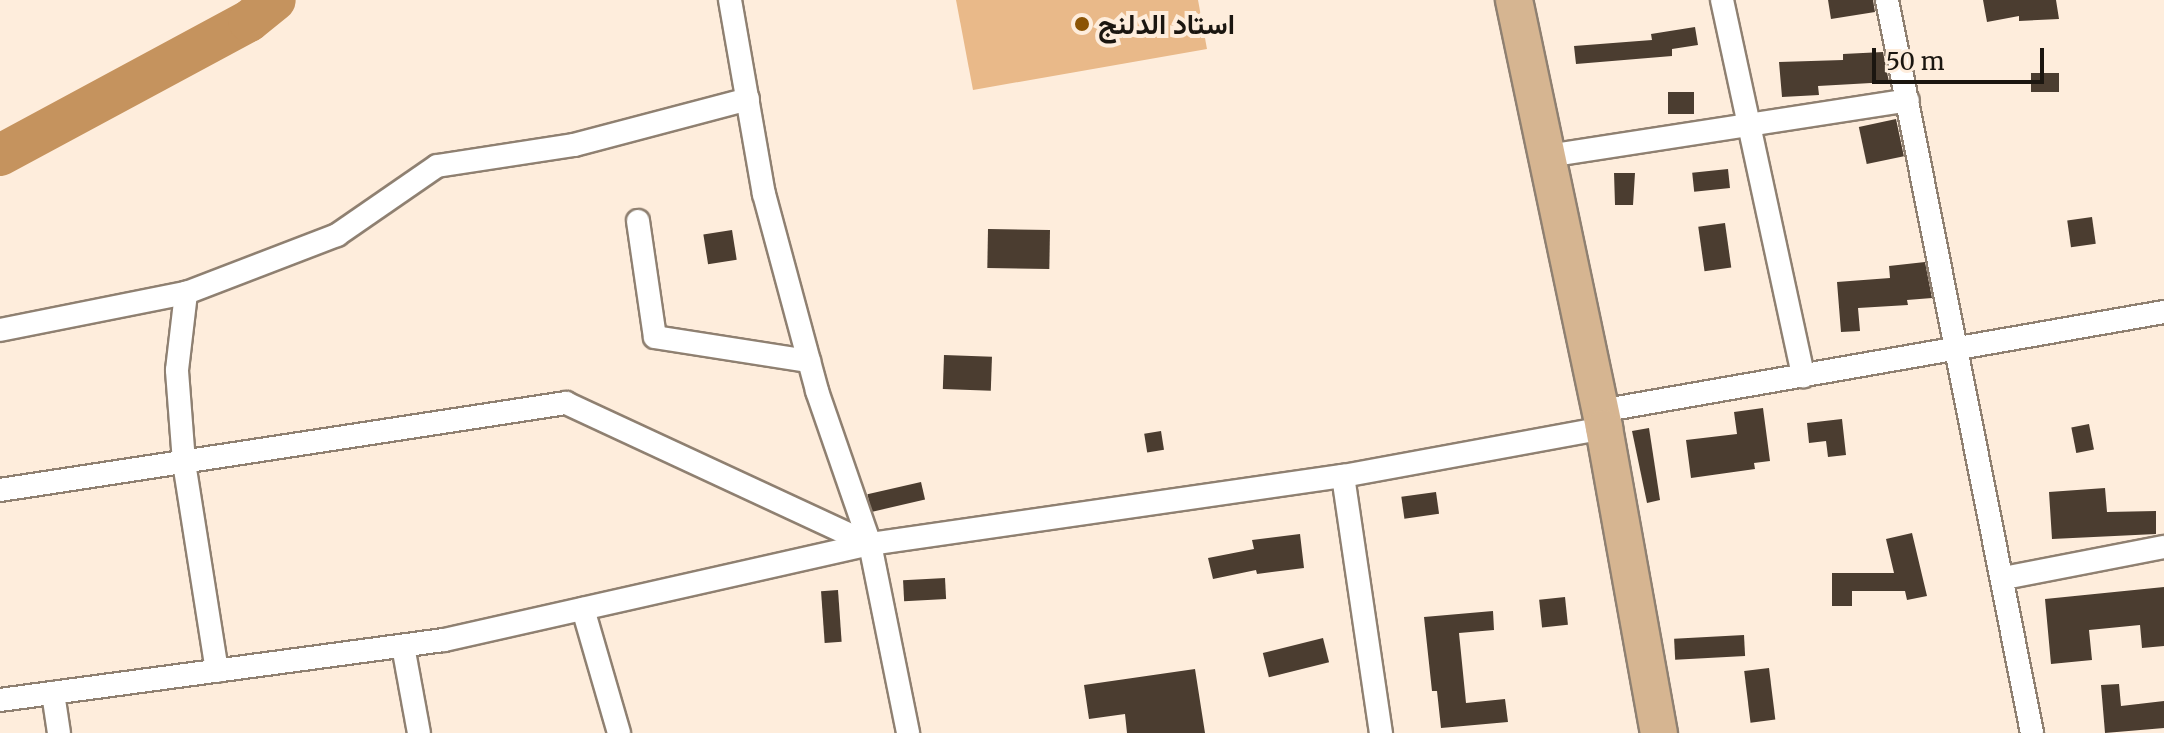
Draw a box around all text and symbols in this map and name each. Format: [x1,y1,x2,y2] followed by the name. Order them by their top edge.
[1098,7,1235,41] place label: استاد الدلنج
[1073,15,1091,33] marker: استاد الدلنج
[1876,32,2048,82] scale bar
[1886,46,1945,77] text: 50 m

